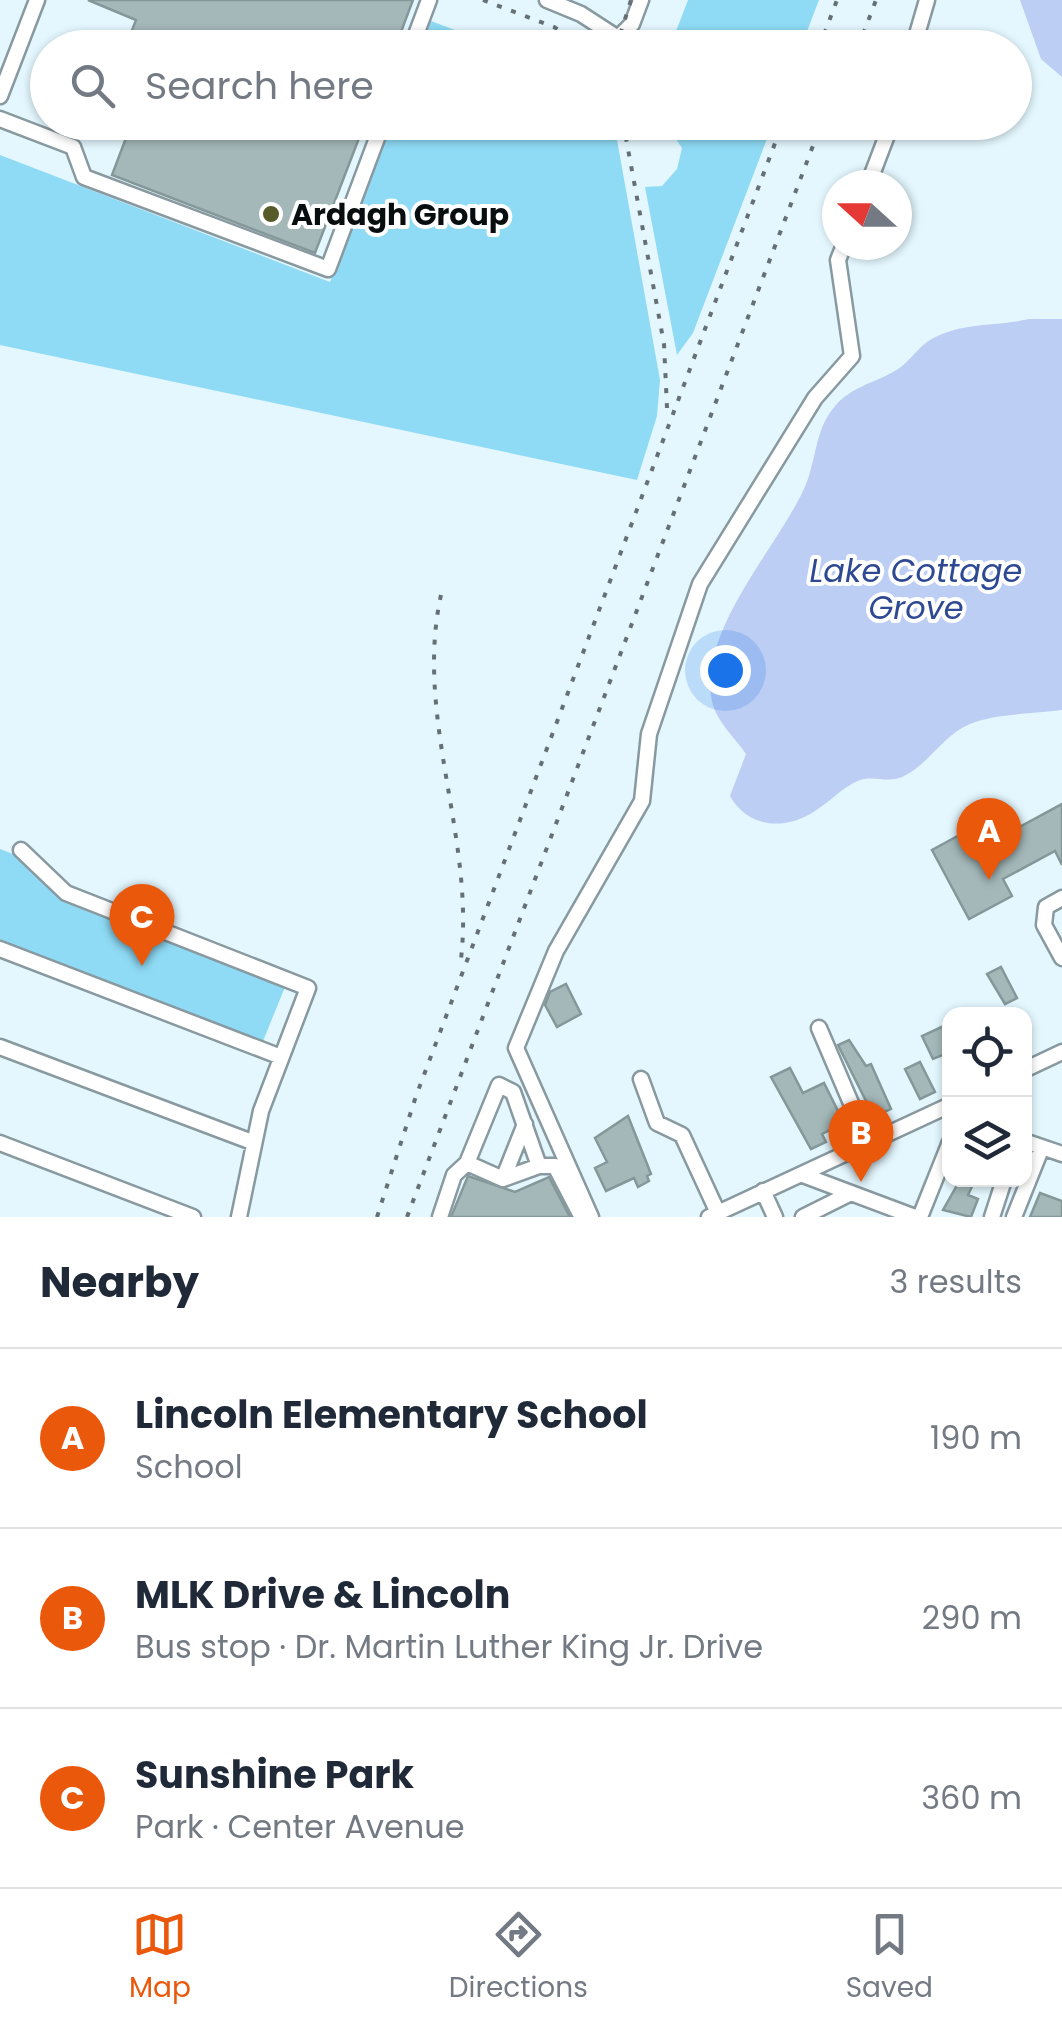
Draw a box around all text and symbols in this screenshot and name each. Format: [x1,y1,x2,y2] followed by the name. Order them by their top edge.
[30,30,1032,140] search box
[65,58,120,113] icon: search
[145,59,374,112] text: Search here
[822,170,912,260] north arrow
[291,193,509,236] place label: Ardagh Group
[260,203,282,225] marker: Ardagh Group
[810,548,1022,630] water label: Lake Cottage Grove
[700,645,751,696] your location
[956,798,1022,880] pin: A
[110,884,174,966] pin: C
[942,1007,1032,1187] map controls
[942,1007,1032,1097] button: locate
[942,1097,1032,1187] button: layers
[828,1100,894,1182] pin: B
[40,1253,199,1312] text: Nearby
[889,1259,1022,1304] text: 3 results
[135,1388,648,1441] text: Lincoln Elementary School
[61,1415,84,1460] text: A
[930,1415,1022,1460] text: 190 m
[135,1444,243,1489] text: School
[135,1568,510,1621] text: MLK Drive & Lincoln
[62,1595,83,1640] text: B
[922,1595,1022,1640] text: 290 m
[135,1624,763,1669] text: Bus stop · Dr. Martin Luther King Jr. Drive
[135,1748,414,1801] text: Sunshine Park
[60,1775,85,1820] text: C
[921,1775,1022,1820] text: 360 m
[135,1804,465,1849] text: Park · Center Avenue
[129,1907,191,2009] tab: Map
[449,1907,588,2009] tab: Directions
[846,1907,933,2009] tab: Saved

